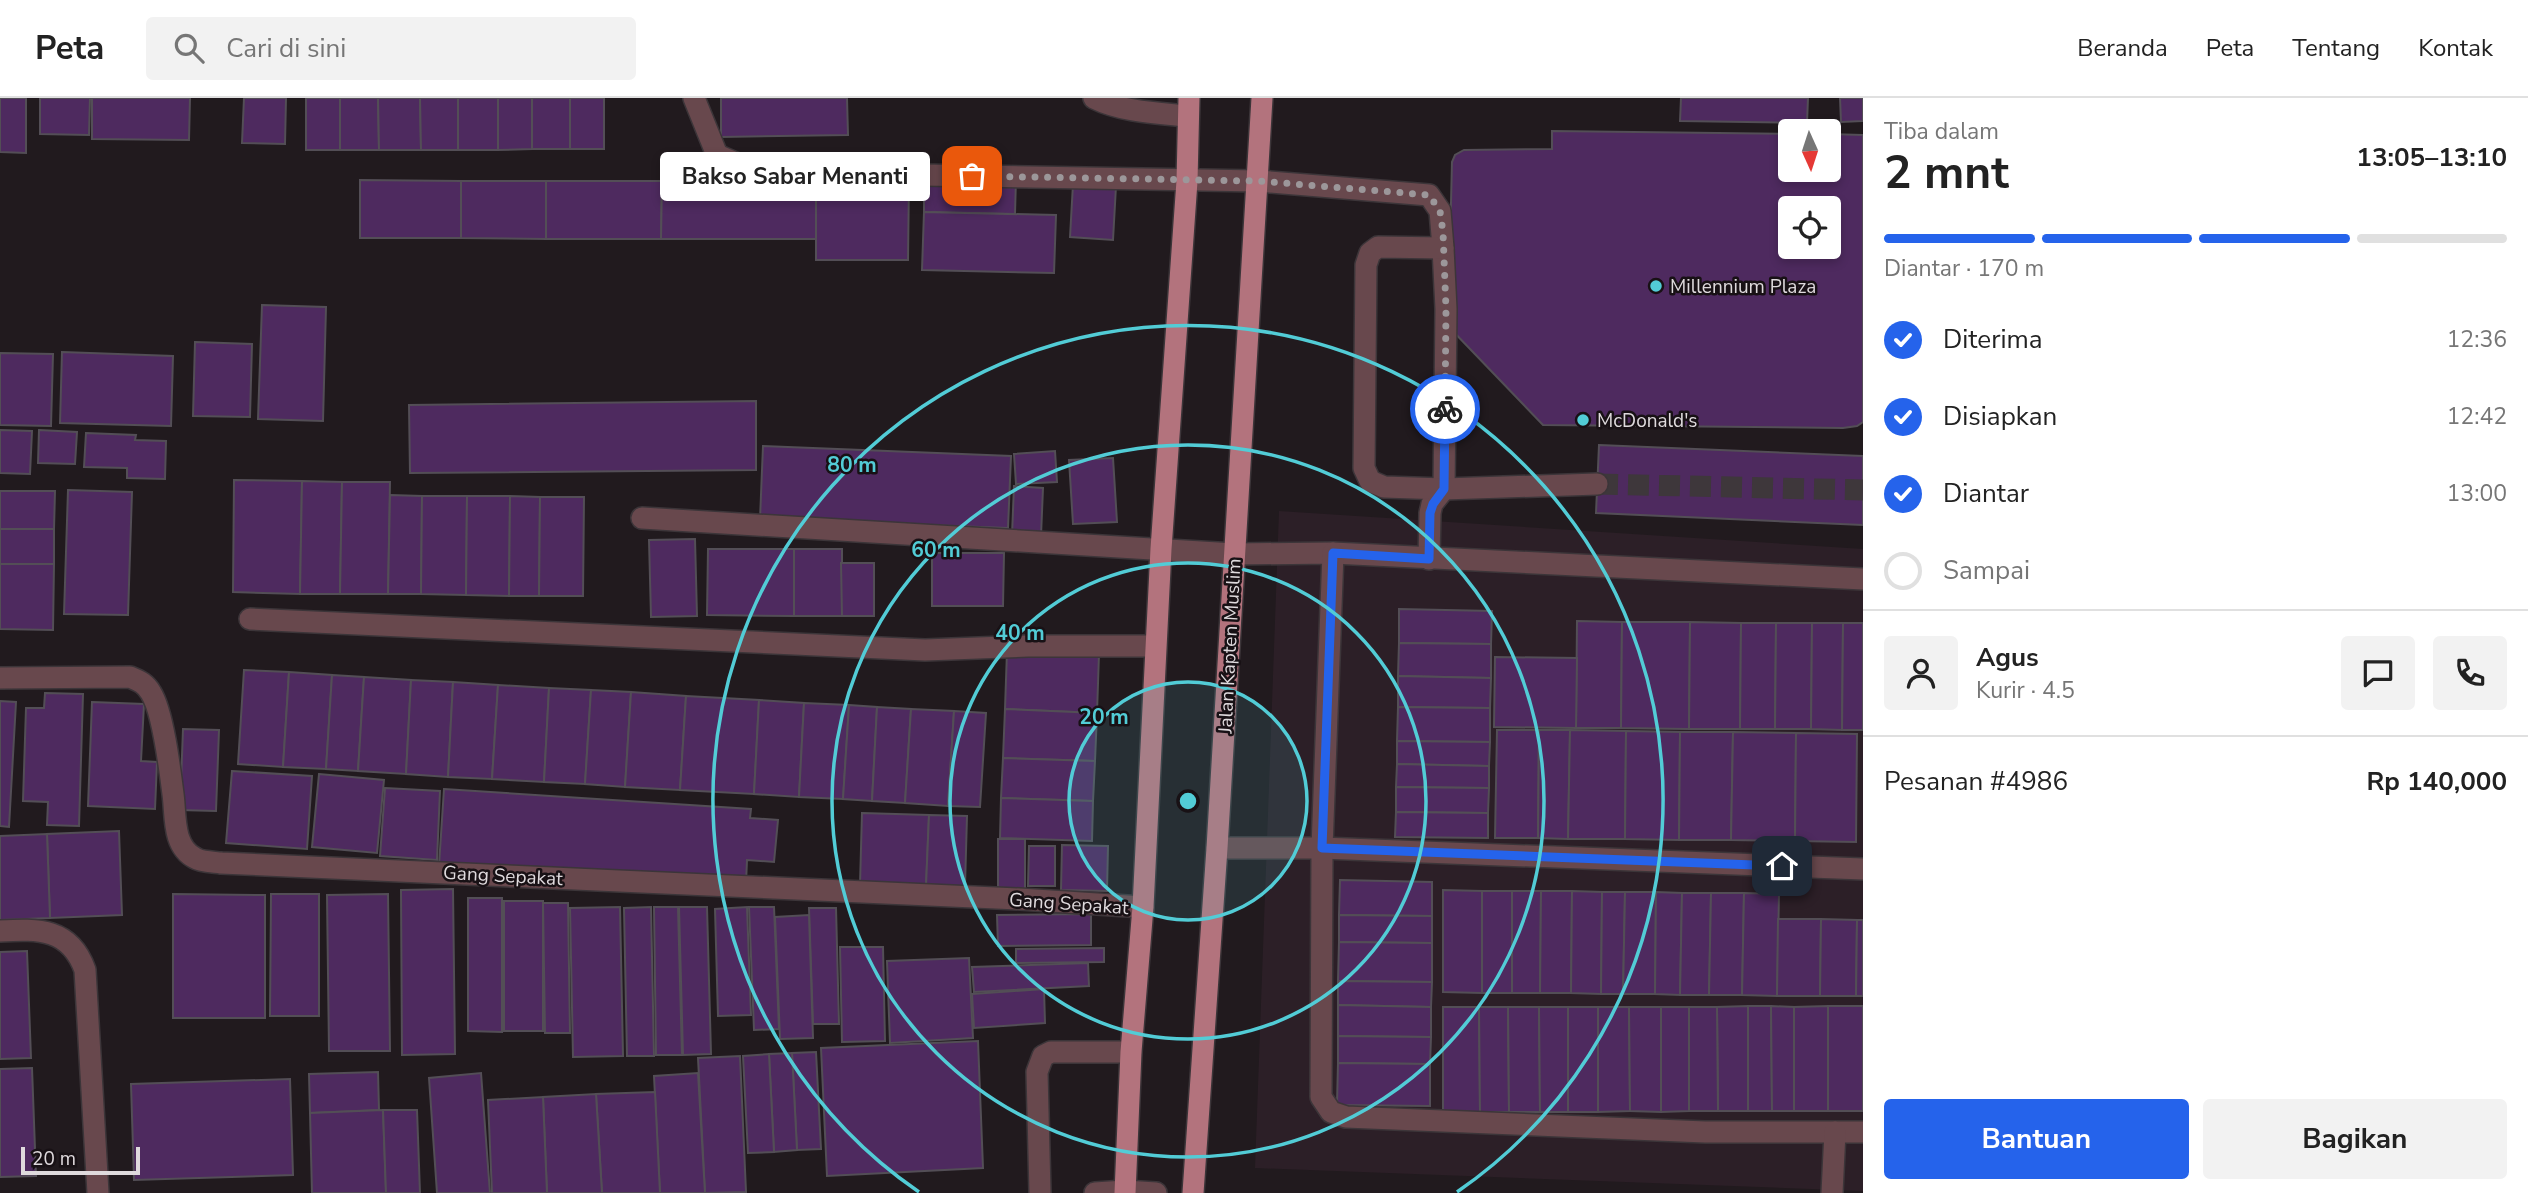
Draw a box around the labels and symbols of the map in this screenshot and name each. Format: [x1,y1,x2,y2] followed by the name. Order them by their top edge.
[1778,119,1841,182] north arrow
[942,146,1002,206] pin
[660,152,930,200] callout: Bakso Sabar Menanti
[1670,274,1816,300] place label: Millennium Plaza
[1648,278,1664,294] marker: Millennium Plaza
[1410,374,1480,444] courier
[1597,408,1698,434] place label: McDonald's
[1575,412,1591,428] marker: McDonald's
[827,451,877,479] text: 80 m
[911,536,961,564] text: 60 m
[1212,558,1248,735] street label: Jalan Kapten Muslim
[995,619,1045,647] text: 40 m
[1079,703,1129,731] text: 20 m
[1176,789,1200,813] centre of rings
[1752,836,1812,896] pin
[442,860,564,892] street label: Gang Sepakat
[1008,887,1130,921] street label: Gang Sepakat
[21,1144,140,1176] scale bar

